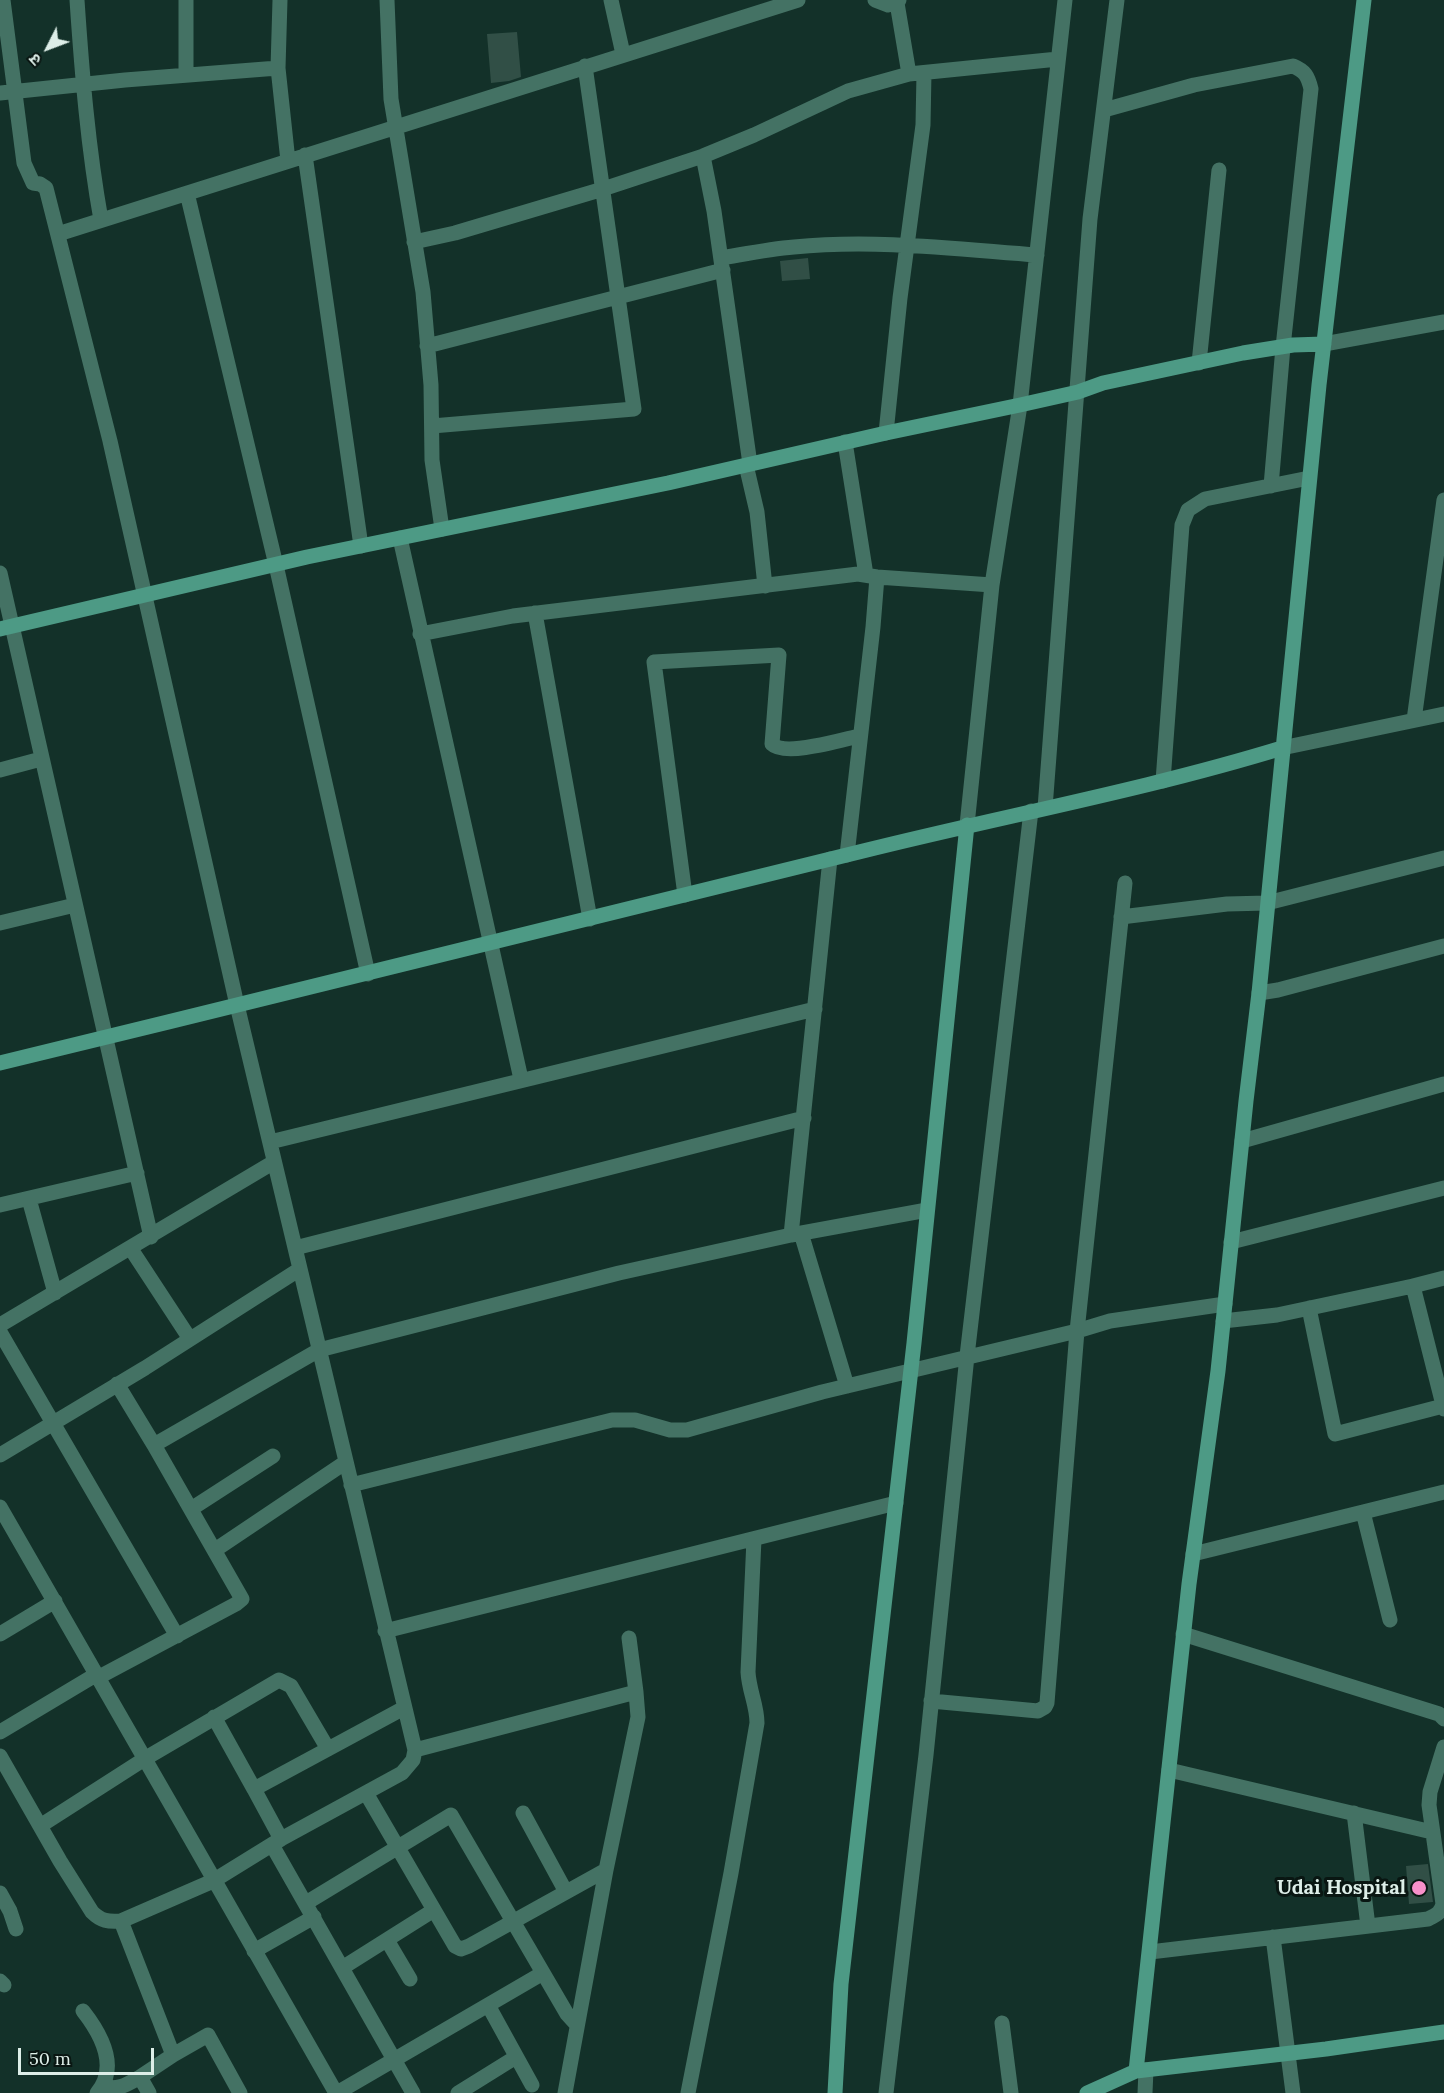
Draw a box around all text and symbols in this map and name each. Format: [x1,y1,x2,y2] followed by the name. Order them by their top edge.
[18,18,78,78] north arrow
[24,50,45,70] text: उ
[1277,1876,1406,1900] place label: Udai Hospital
[1410,1879,1428,1897] marker: Udai Hospital
[21,2036,158,2074] scale bar
[29,2047,71,2070] text: 50 m

